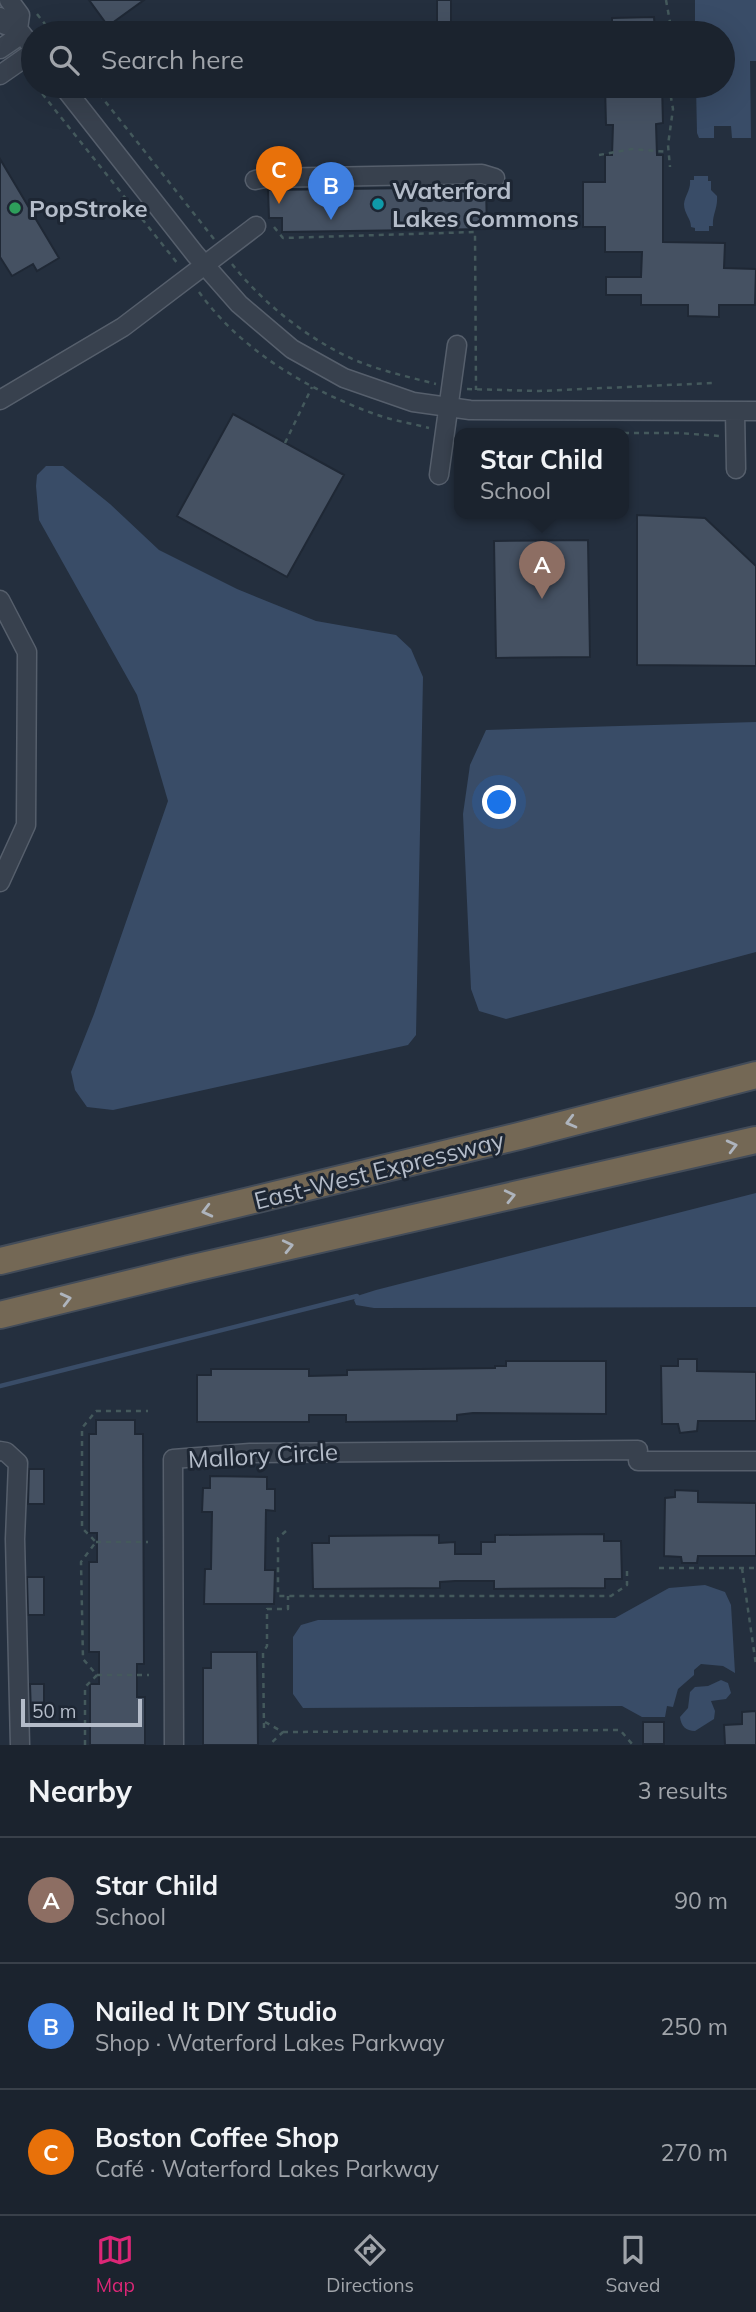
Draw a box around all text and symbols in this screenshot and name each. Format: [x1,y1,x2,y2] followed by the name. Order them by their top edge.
[21,21,735,98] search box
[45,41,83,79] icon: search
[101,43,244,76] text: Search here
[256,146,302,204] pin: C
[308,162,354,220] pin: B
[392,175,579,233] place label: Waterford Lakes Commons
[29,193,148,223] place label: PopStroke
[370,196,386,212] marker: Waterford Lakes Commons
[7,200,23,216] marker: PopStroke
[454,428,629,519] popup
[480,443,603,476] text: Star Child
[480,476,551,505] text: School
[519,541,565,599] pin: A
[482,785,516,819] your location
[565,1114,577,1128] one-way arrow
[251,1124,507,1216] street label: East-West Expressway
[725,1140,737,1154] one-way arrow
[504,1190,516,1204] one-way arrow
[201,1203,213,1218] one-way arrow
[282,1240,294,1255] one-way arrow
[60,1292,72,1307] one-way arrow
[187,1436,339,1474] street label: Mallory Circle
[21,1696,142,1728] scale bar
[32,1699,76,1723] text: 50 m
[28,1772,132,1810] text: Nearby
[638,1776,728,1805] text: 3 results
[95,1869,218,1902] text: Star Child
[42,1886,60,1915] text: A
[674,1886,728,1915] text: 90 m
[95,1902,166,1931] text: School
[95,1995,337,2028] text: Nailed It DIY Studio
[43,2012,59,2041] text: B
[660,2012,728,2041] text: 250 m
[95,2028,445,2057] text: Shop · Waterford Lakes Parkway
[95,2121,339,2154] text: Boston Coffee Shop
[43,2138,59,2167] text: C
[660,2138,728,2167] text: 270 m
[95,2154,439,2183] text: Café · Waterford Lakes Parkway
[96,2231,135,2297] tab: Map
[326,2231,414,2297] tab: Directions
[605,2231,660,2297] tab: Saved

